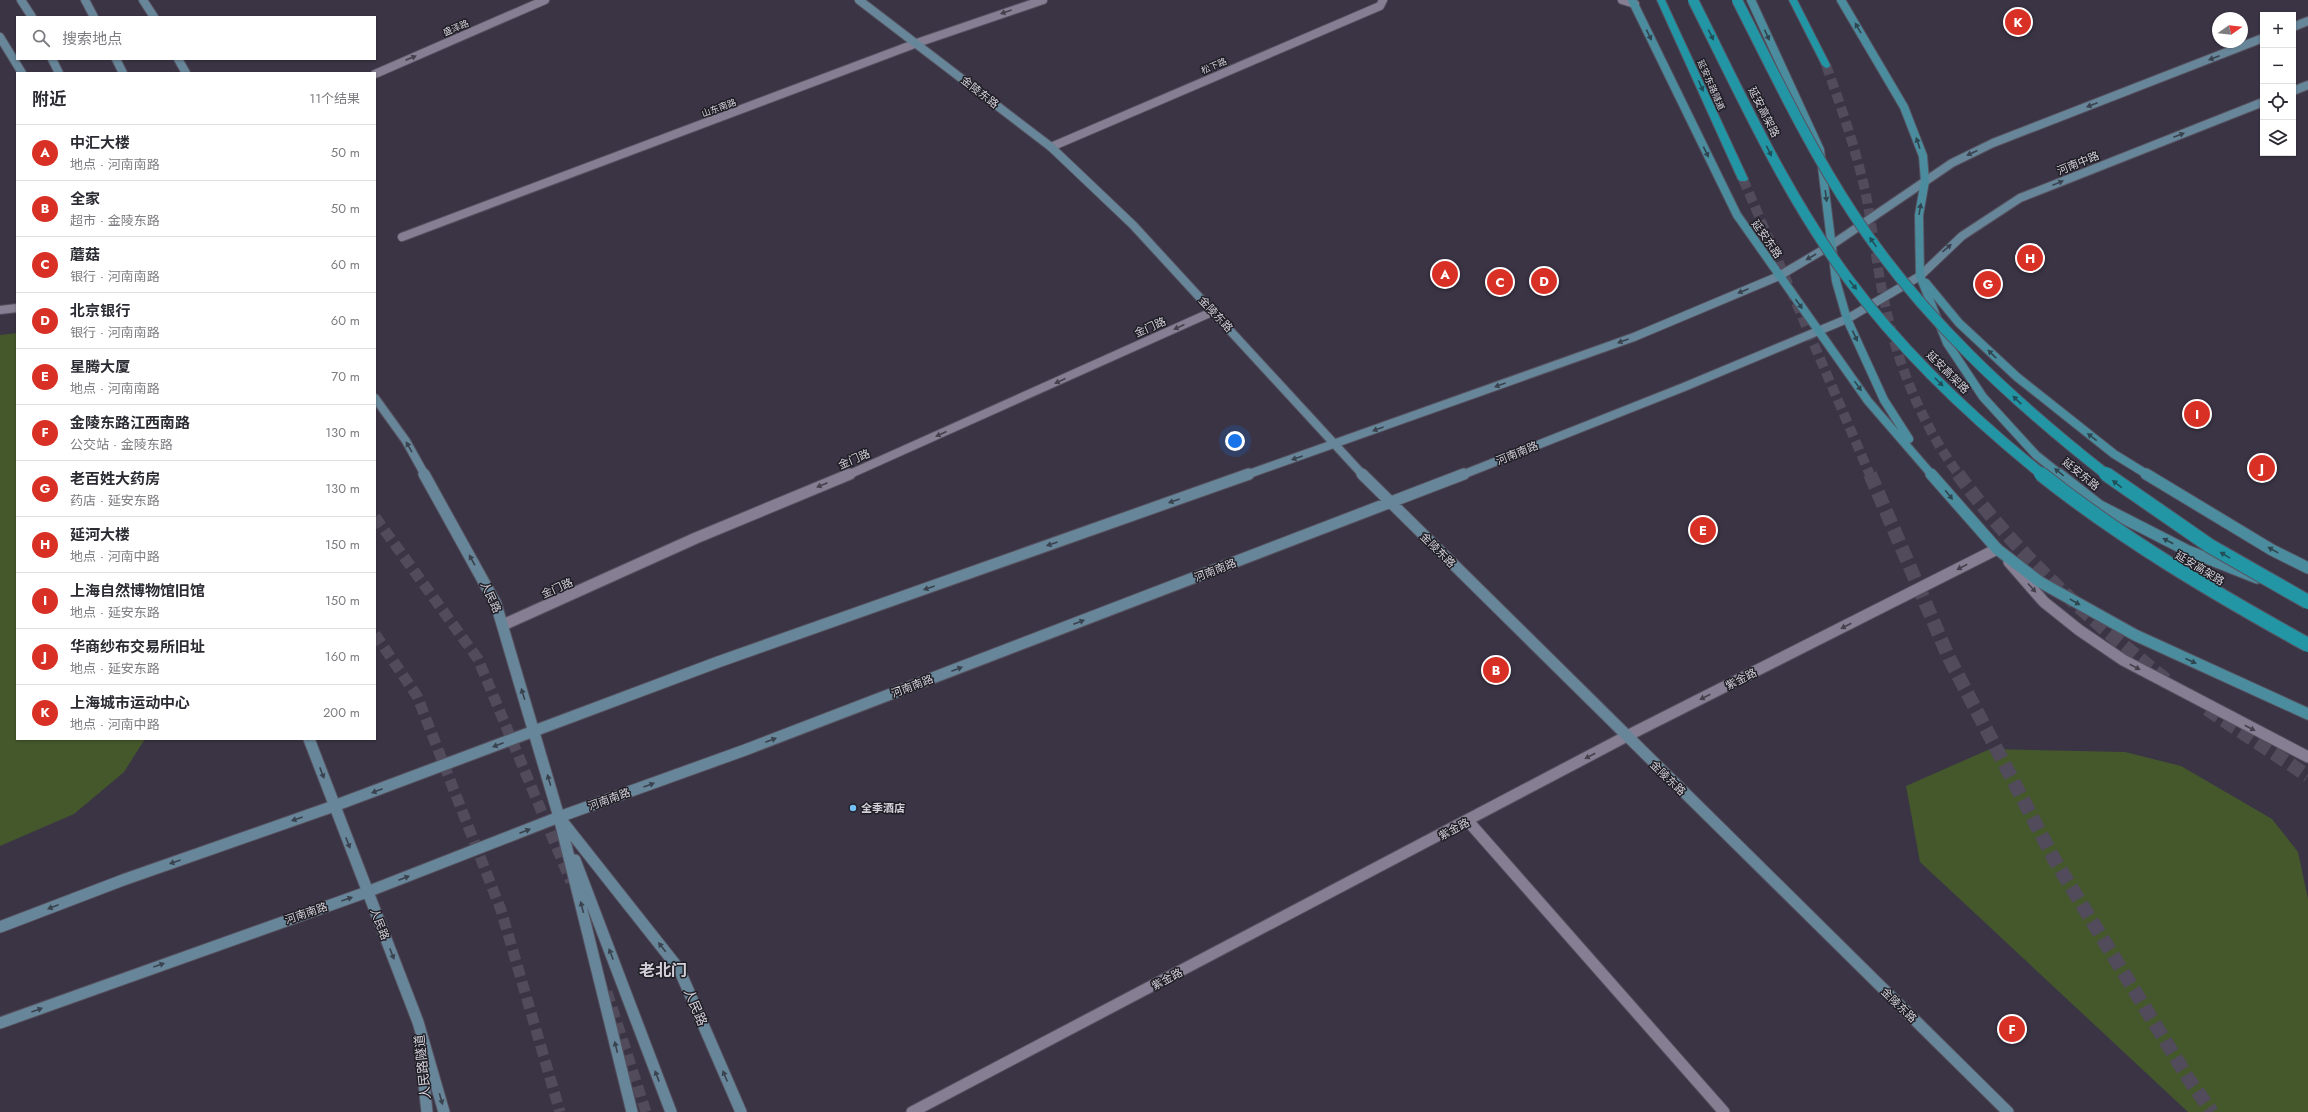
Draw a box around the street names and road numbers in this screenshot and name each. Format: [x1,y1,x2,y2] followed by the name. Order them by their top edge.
[441,16,471,39] street label: 盛泽路
[1199,54,1229,77] street label: 松下路
[1695,57,1728,112] street label: 延安东路隧道
[958,72,1002,112] street label: 金陵东路
[1744,84,1784,140] street label: 延安高架路
[700,95,738,120] street label: 山东南路
[2055,147,2101,179] street label: 河南中路
[1748,216,1786,262] street label: 延安东路
[1195,292,1237,336] street label: 金陵东路
[1132,313,1168,341] street label: 金门路
[1923,347,1973,397] street label: 延安高架路
[1494,437,1540,469] street label: 河南南路
[836,445,872,473] street label: 金门路
[2059,454,2103,494] street label: 延安东路
[1417,529,1459,571] street label: 金陵东路
[2172,547,2228,589] street label: 延安高架路
[1192,555,1238,585] street label: 河南南路
[539,574,575,602] street label: 金门路
[477,579,505,615] street label: 人民路
[1723,664,1759,694] street label: 紫金路
[889,671,935,701] street label: 河南南路
[1647,757,1689,799] street label: 金陵东路
[586,784,632,814] street label: 河南南路
[1436,814,1472,844] street label: 紫金路
[283,898,329,928] street label: 河南南路
[367,906,393,942] street label: 人民路
[1149,964,1185,994] street label: 紫金路
[1878,984,1920,1026] street label: 金陵东路
[679,986,712,1029] street label: 人民路
[410,1034,435,1100] street label: 人民路隧道

